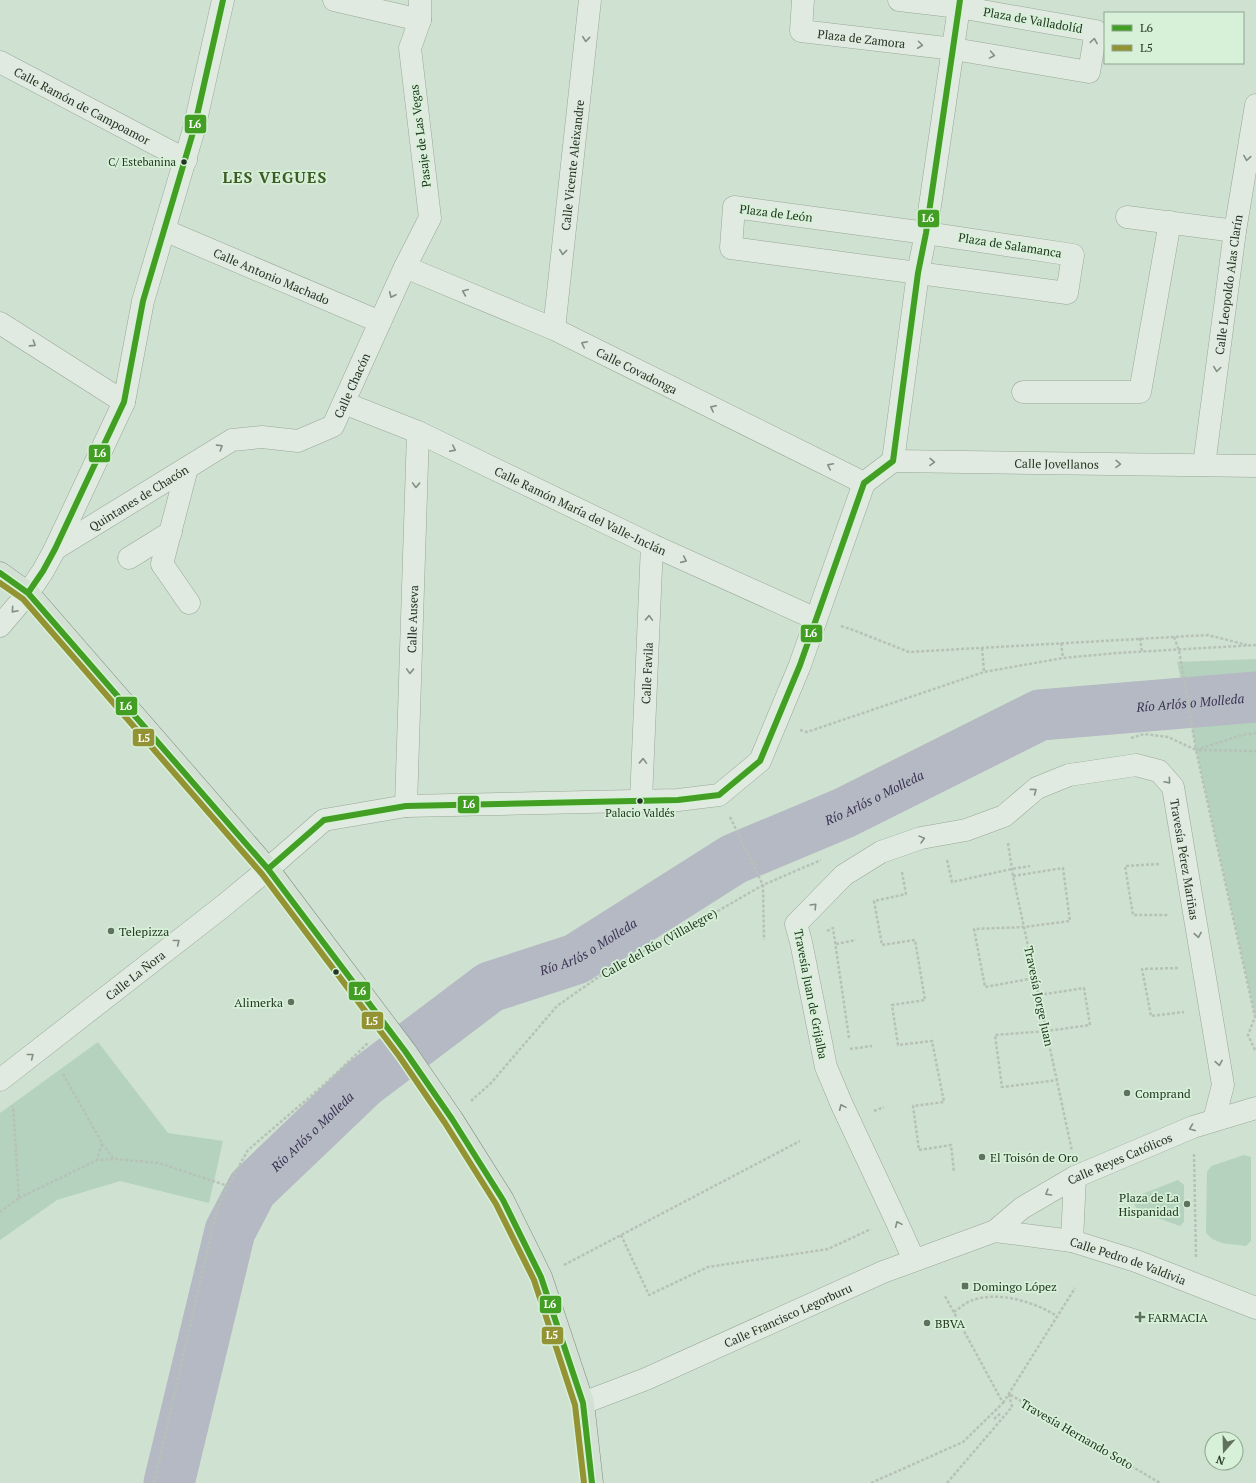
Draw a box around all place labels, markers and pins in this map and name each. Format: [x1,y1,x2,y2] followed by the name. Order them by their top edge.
[108,155,176,169] place label: C/ Estebanina
[179,157,189,167] marker: C/ Estebanina
[635,796,645,806] marker: Palacio Valdés
[605,806,675,820] place label: Palacio Valdés
[119,924,169,939] place label: Telepizza
[106,926,116,936] marker: Telepizza
[331,967,341,977] unlabelled marker
[234,995,283,1010] place label: Alimerka
[286,997,296,1007] marker: Alimerka
[1135,1086,1191,1101] place label: Comprand
[1122,1088,1132,1098] marker: Comprand
[990,1150,1078,1165] place label: El Toisón de Oro
[977,1152,987,1162] marker: El Toisón de Oro
[1118,1190,1179,1219] place label: Plaza de La Hispanidad
[1182,1199,1192,1209] marker: Plaza de La Hispanidad
[973,1279,1057,1294] place label: Domingo López
[960,1281,970,1291] marker: Domingo López
[1148,1310,1208,1325] place label: FARMACIA
[1135,1312,1145,1322] marker: FARMACIA
[935,1316,966,1331] place label: BBVA
[922,1318,932,1328] marker: BBVA

